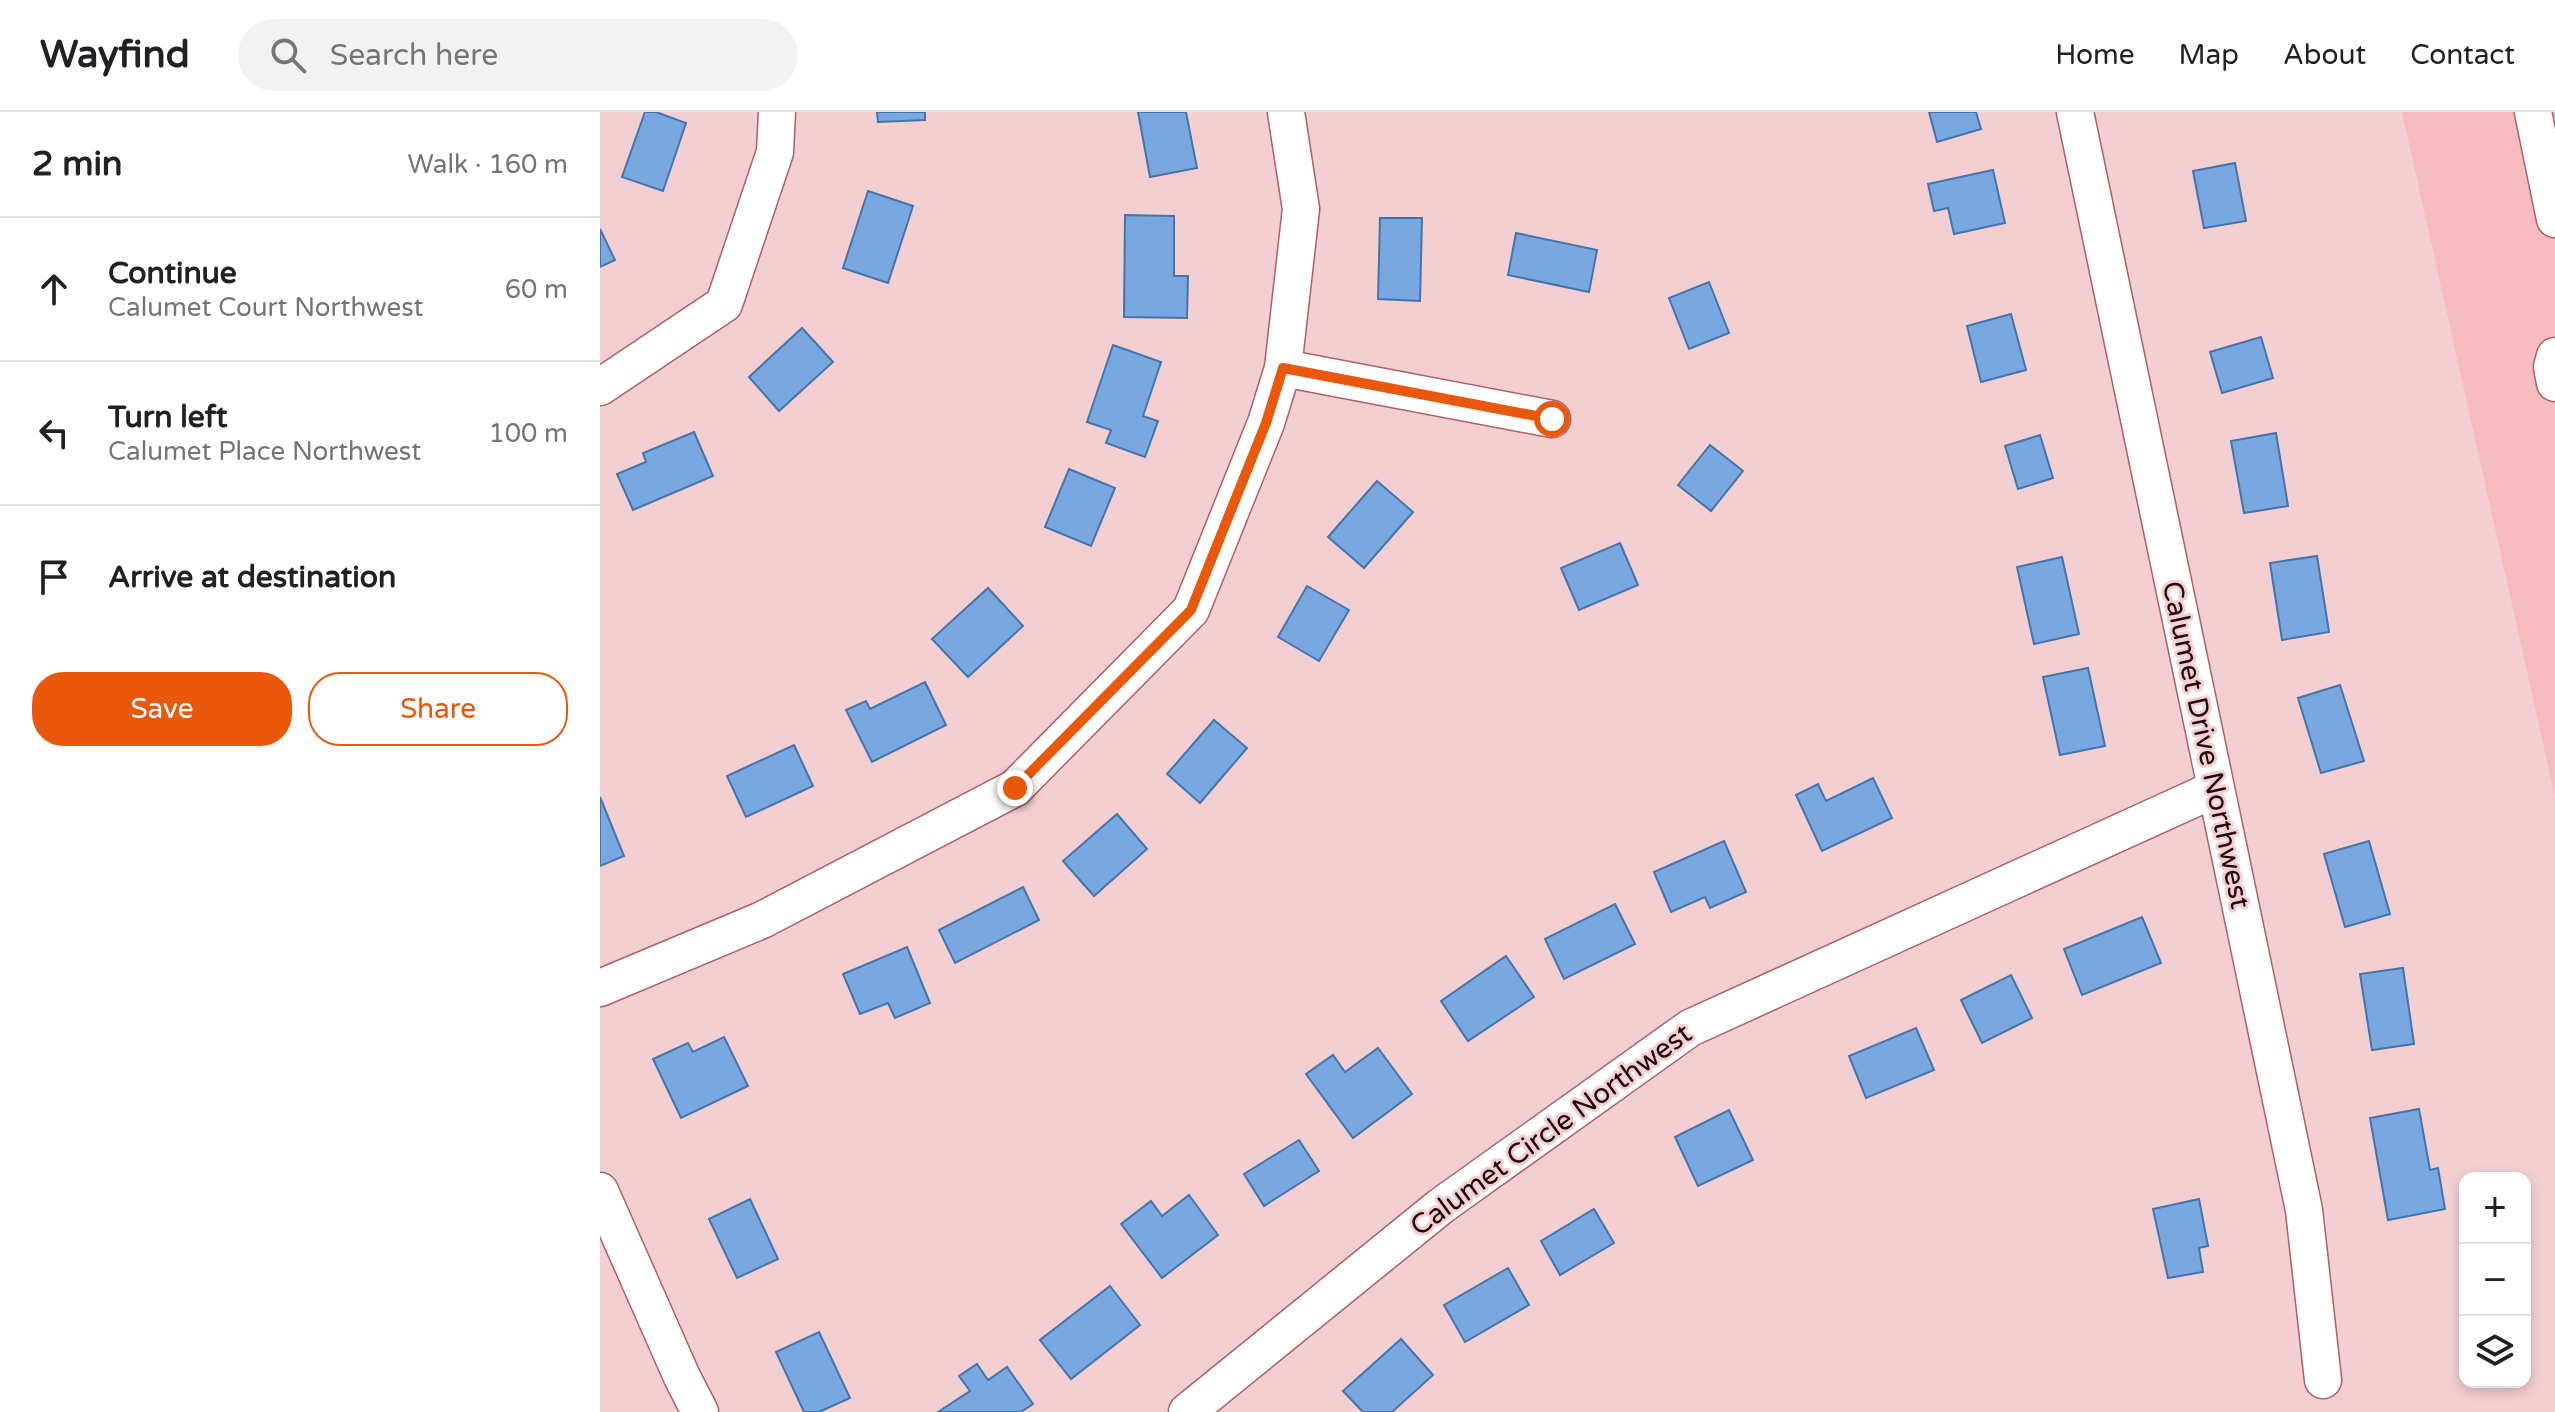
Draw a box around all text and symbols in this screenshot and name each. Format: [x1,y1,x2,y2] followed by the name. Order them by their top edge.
[238,19,798,91] search box
[40,32,190,78] text: Wayfind
[266,33,310,77] icon: search
[330,37,498,74] text: Search here
[2055,38,2135,72] text: Home
[2179,38,2239,72] text: Map
[2283,38,2366,72] text: About
[2410,38,2515,72] text: Contact
[32,144,123,185] text: 2 min
[408,149,568,180] text: Walk · 160 m
[108,255,237,292] text: Continue
[32,267,76,311] icon: ahead
[505,274,568,305] text: 60 m
[108,292,423,323] text: Calumet Court Northwest
[108,399,227,436] text: Turn left
[1534,401,1570,437] route start
[32,411,76,455] icon: left
[488,418,568,449] text: 100 m
[108,436,421,467] text: Calumet Place Northwest
[32,555,76,599] icon: arrive
[108,559,396,596] text: Arrive at destination
[2155,578,2257,912] street label: Calumet Drive Northwest
[32,672,292,746] button: Save
[308,672,568,746] button: Share
[997,770,1033,806] route end
[1404,1016,1699,1244] street label: Calumet Circle Northwest
[2459,1172,2531,1388] map controls
[2459,1172,2531,1244] button: +
[2459,1244,2531,1316] button: −
[2459,1316,2531,1388] button: layers

